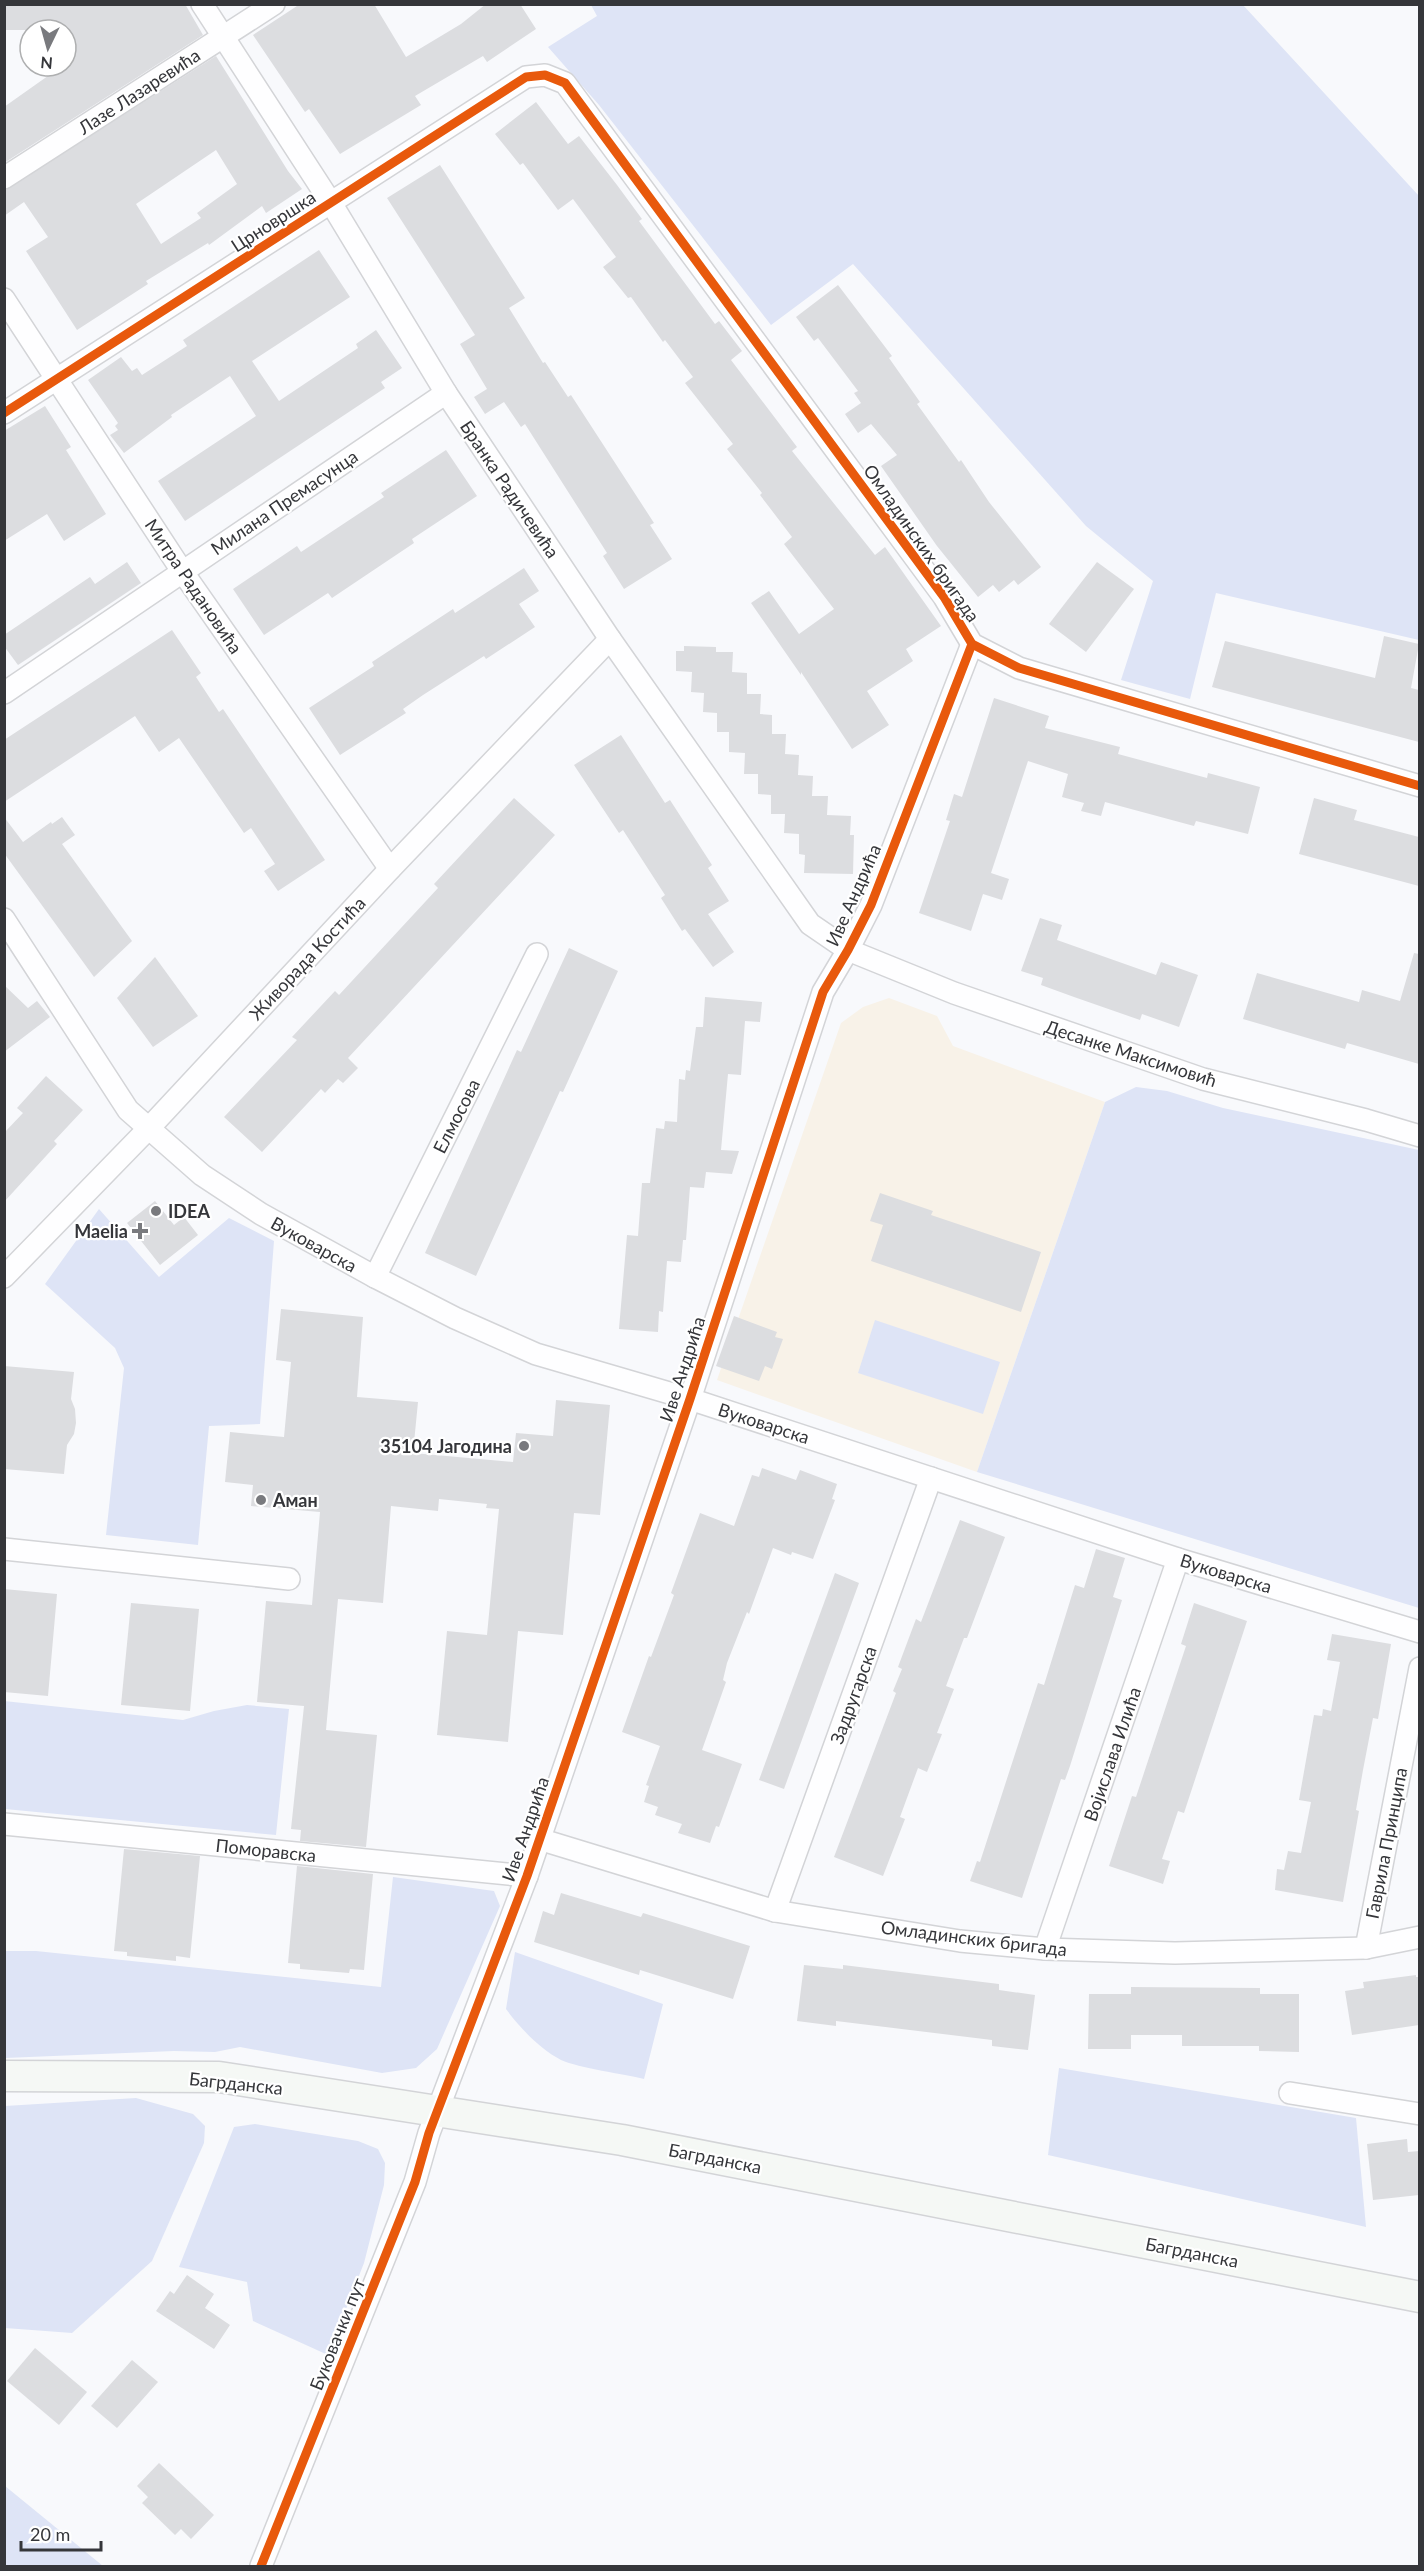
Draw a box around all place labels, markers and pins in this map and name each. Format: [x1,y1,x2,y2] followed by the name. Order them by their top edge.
[168,1200,210,1222] place label: IDEA
[149,1204,163,1218] marker: IDEA
[74,1220,128,1242] place label: Maelia
[133,1224,147,1238] marker: Maelia
[380,1435,512,1457] place label: 35104 Јагодина
[517,1439,531,1453] marker: 35104 Јагодина
[272,1489,318,1511] place label: Аман
[254,1493,268,1507] marker: Аман

